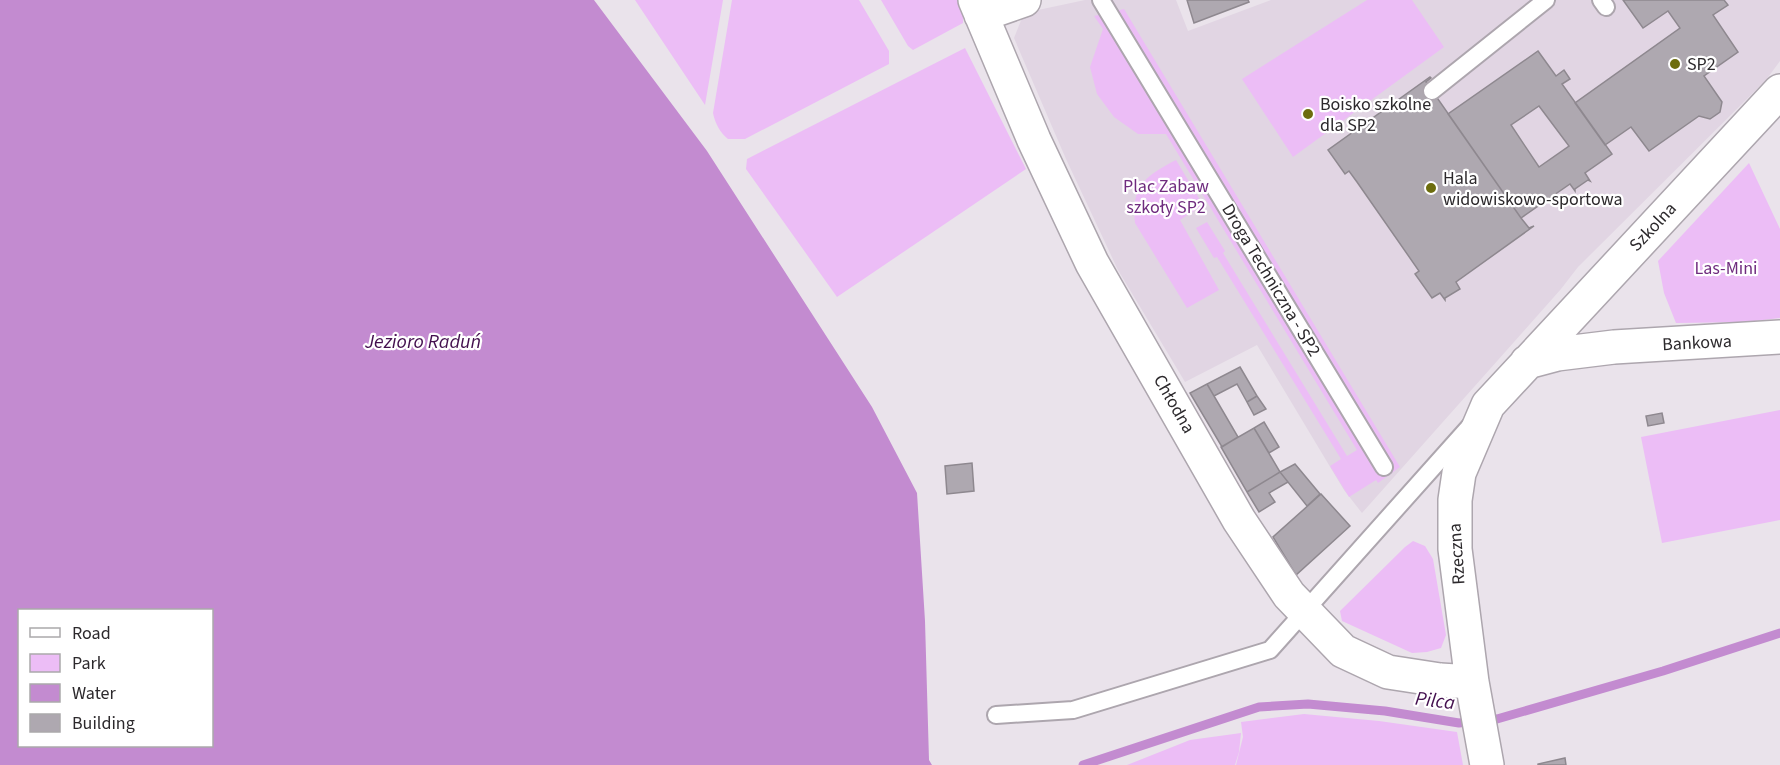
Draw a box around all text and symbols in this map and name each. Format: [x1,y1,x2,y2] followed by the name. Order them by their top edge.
[1687,52,1716,77] place label: SP2
[1668,57,1682,71] marker: SP2
[1320,92,1431,138] place label: Boisko szkolne dla SP2
[1301,107,1315,121] marker: Boisko szkolne dla SP2
[1443,166,1622,212] place label: Hala widowiskowo-sportowa
[1123,174,1209,220] park label: Plac Zabaw szkoły SP2
[1424,181,1438,195] marker: Hala widowiskowo-sportowa
[1624,197,1682,257] street label: Szkolna
[1215,199,1327,361] street label: Droga Techniczna - SP2
[1695,256,1757,281] park label: Las-Mini
[364,328,482,356] water label: Jezioro Raduń
[1662,329,1732,357] street label: Bankowa
[1147,370,1201,438] street label: Chłodna
[1442,523,1472,585] street label: Rzeczna
[18,609,213,747] legend
[72,621,111,646] text: Road
[72,651,106,676] text: Park
[72,681,116,706] text: Water
[1413,685,1457,717] water label: Pilca
[72,711,135,736] text: Building

